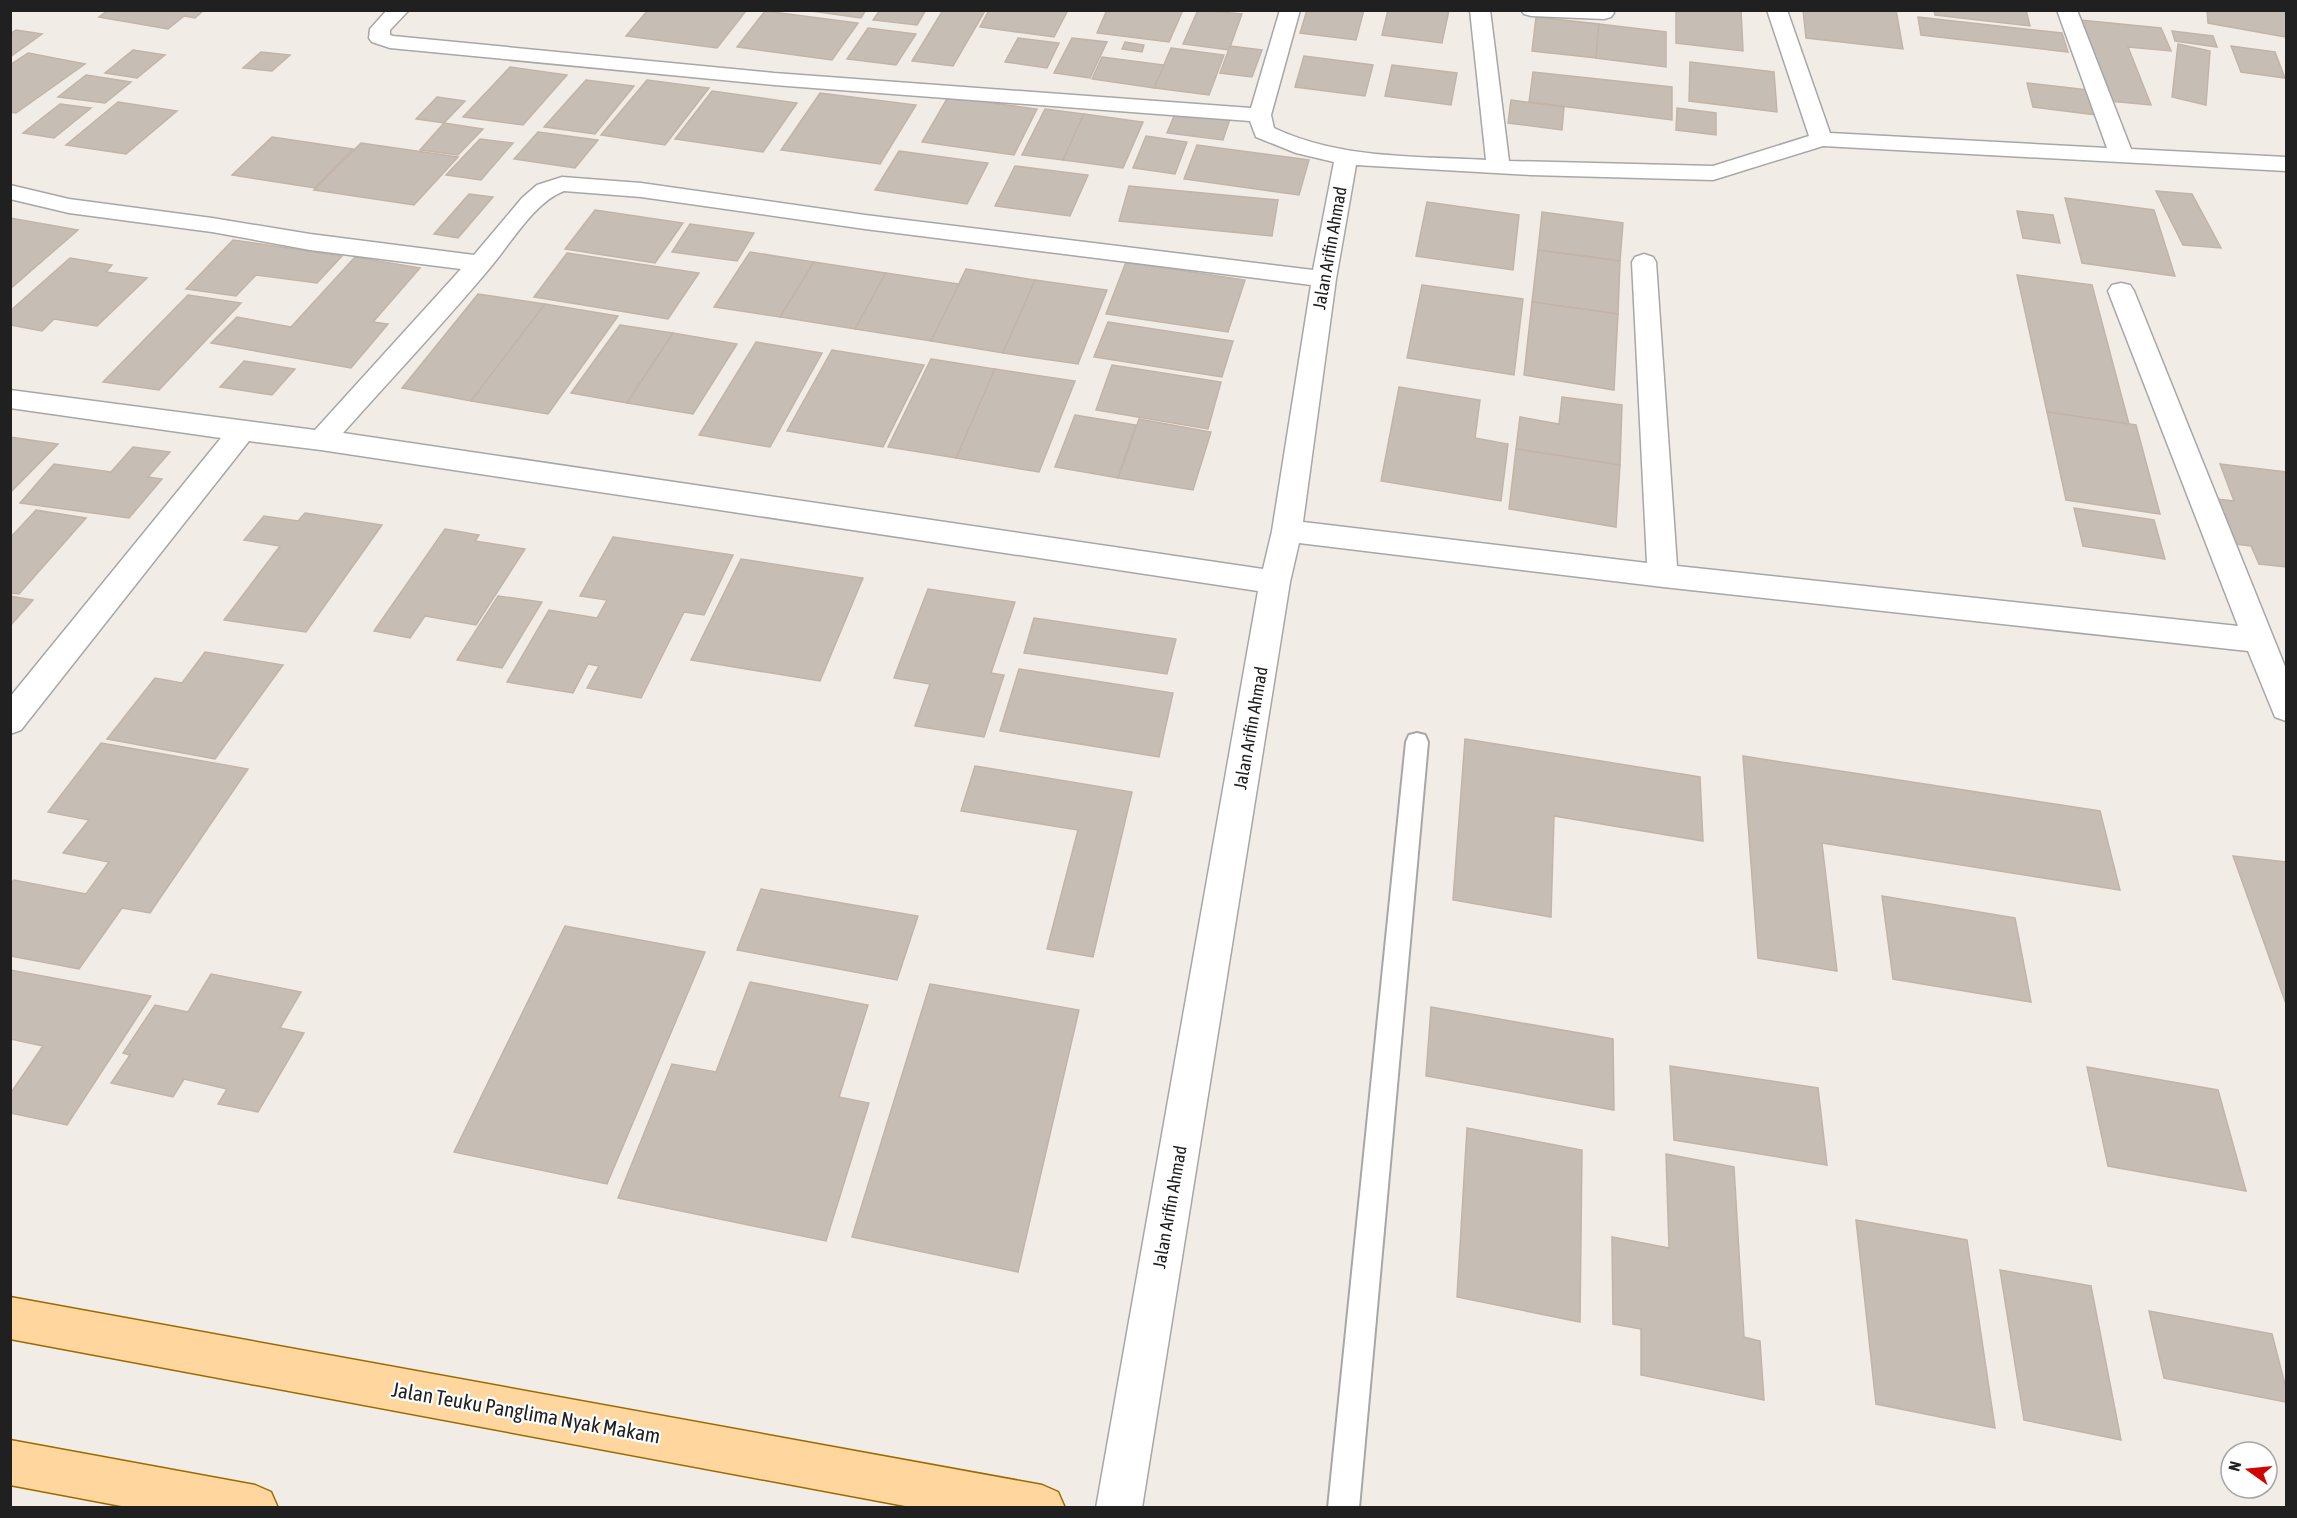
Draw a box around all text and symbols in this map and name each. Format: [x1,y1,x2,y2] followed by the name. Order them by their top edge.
[1308,185,1351,311] street label: Jalan Arifin Ahmad
[1229,665,1272,791] street label: Jalan Arifin Ahmad
[1148,1144,1191,1270] street label: Jalan Arifin Ahmad
[390,1377,662,1447] street label: Jalan Teuku Panglima Nyak Makam
[2219,1440,2279,1500] north arrow
[2225,1459,2244,1473] text: N

